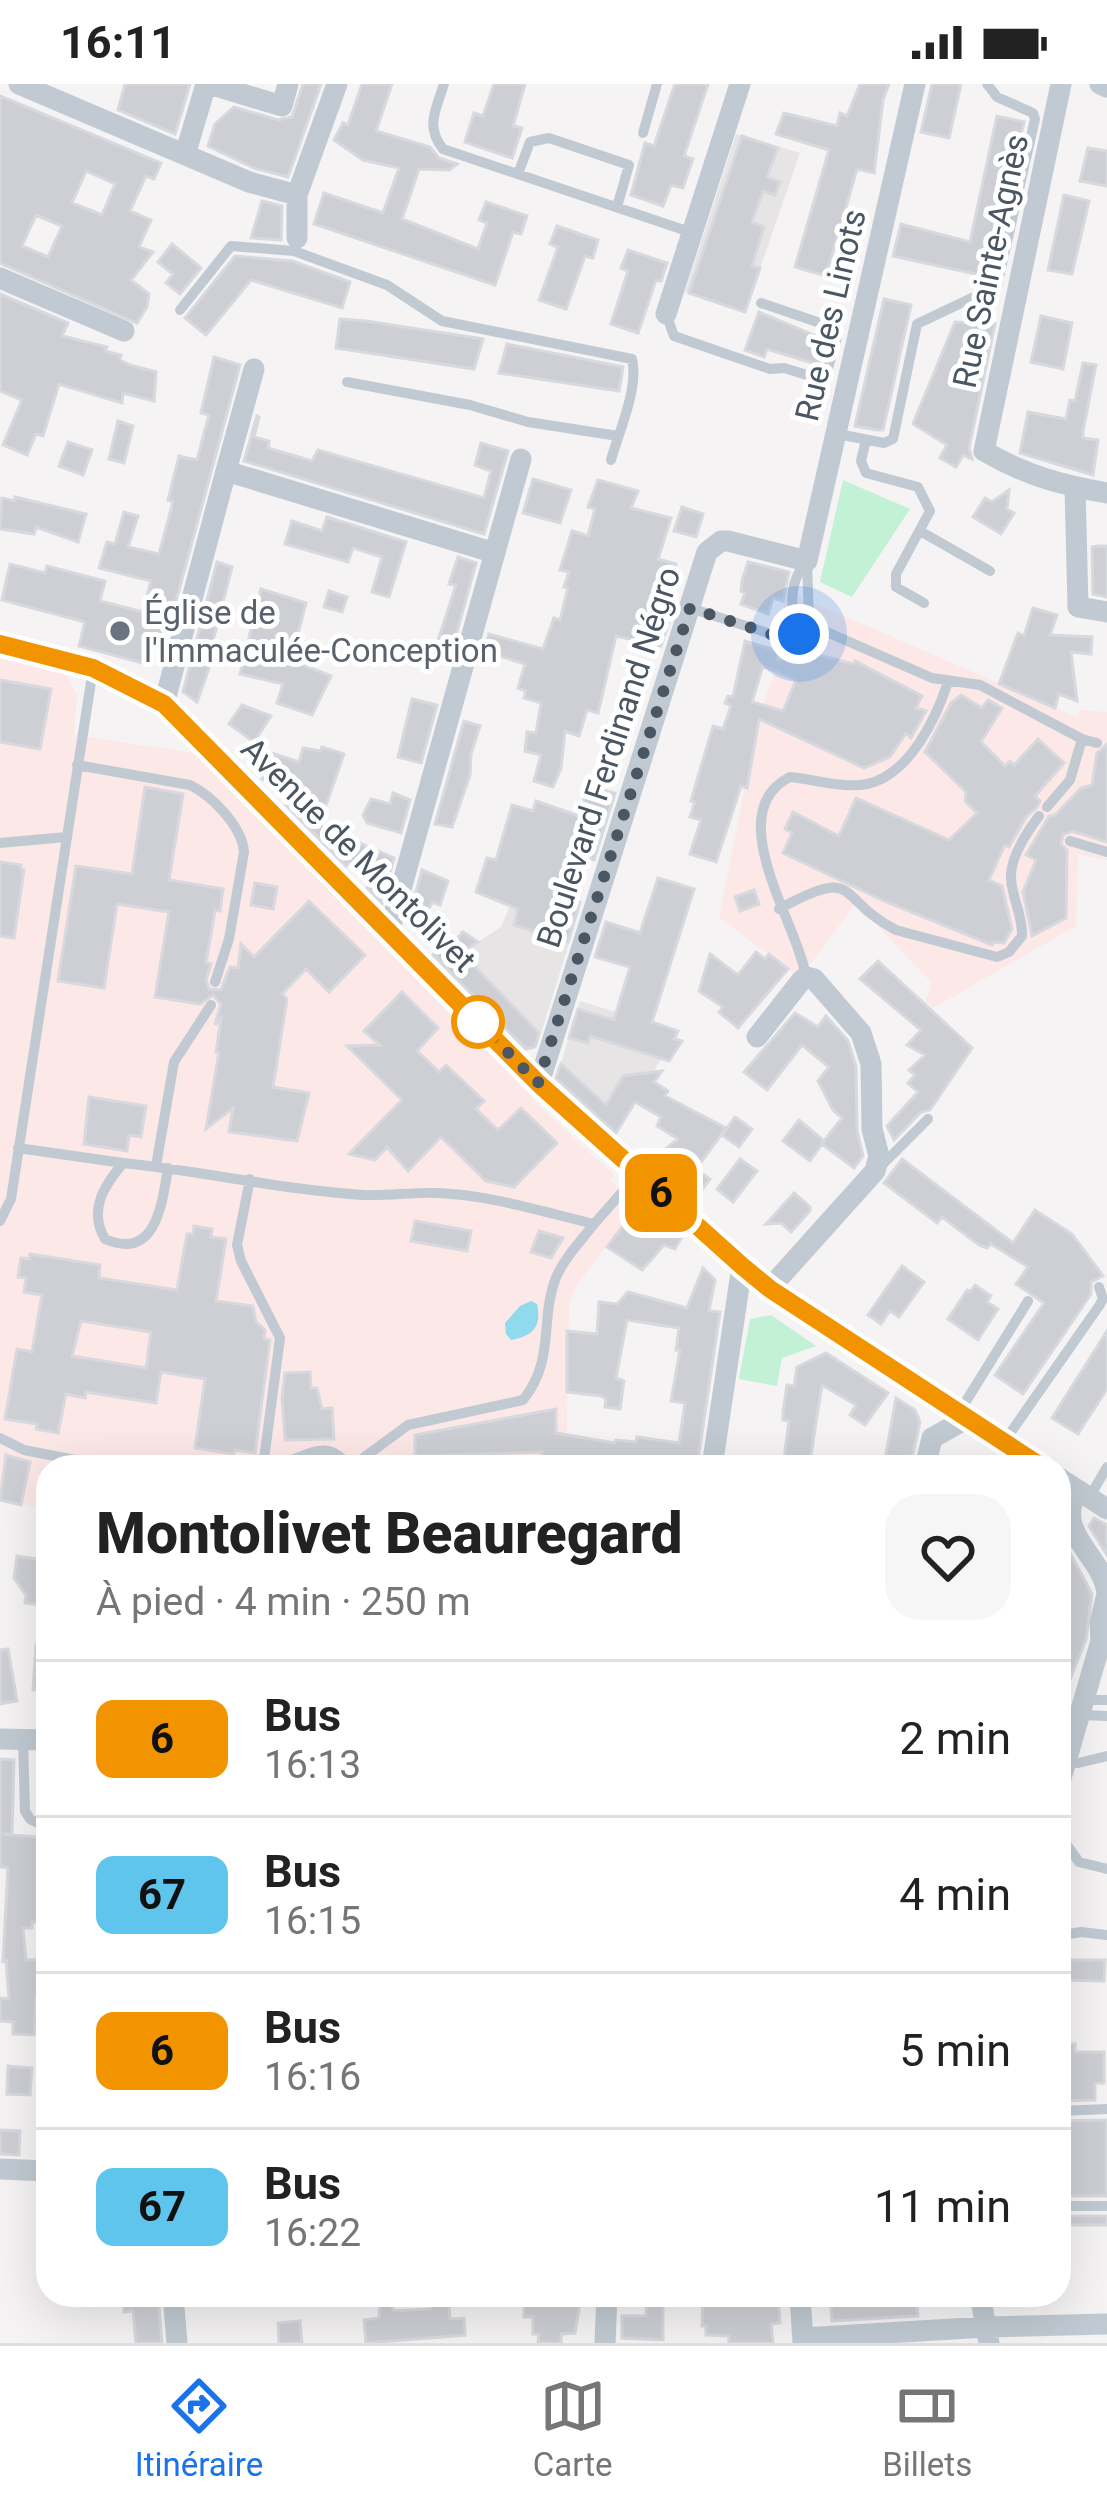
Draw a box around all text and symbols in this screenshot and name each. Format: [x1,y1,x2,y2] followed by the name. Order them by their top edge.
[60,16,176,69] text: 16:11
[945,131,1036,391] street label: Rue Sainte-Agnès
[787,205,874,425] street label: Rue des Linots
[528,562,688,952] street label: Boulevard Ferdinand Négro
[144,593,498,670] place label: Église de l'Immaculée-Conception
[769,604,829,664] your location
[107,618,133,644] marker: Église de l'Immaculée-Conception
[233,729,484,980] street label: Avenue de Montolivet
[453,997,503,1047] unlabelled marker
[622,1154,700,1232] line badge: 6
[649,1168,673,1217] text: 6
[885,1494,1011,1620] button: heart
[96,1500,682,1567] text: Montolivet Beauregard
[96,1579,471,1625] text: À pied · 4 min · 250 m
[264,1689,341,1742] text: Bus
[899,1712,1011,1765] text: 2 min
[150,1714,174,1763] text: 6
[264,1742,361,1788] text: 16:13
[264,1845,341,1898] text: Bus
[899,1868,1011,1921] text: 4 min
[138,1870,186,1919] text: 67
[264,1898,361,1944] text: 16:15
[264,2001,341,2054] text: Bus
[899,2024,1011,2077] text: 5 min
[150,2026,174,2075] text: 6
[264,2054,361,2100] text: 16:16
[264,2157,341,2210] text: Bus
[874,2180,1011,2233] text: 11 min
[138,2182,186,2231] text: 67
[264,2210,361,2256] text: 16:22
[135,2373,263,2484] tab: Itinéraire
[533,2373,613,2484] tab: Carte
[882,2373,972,2484] tab: Billets

